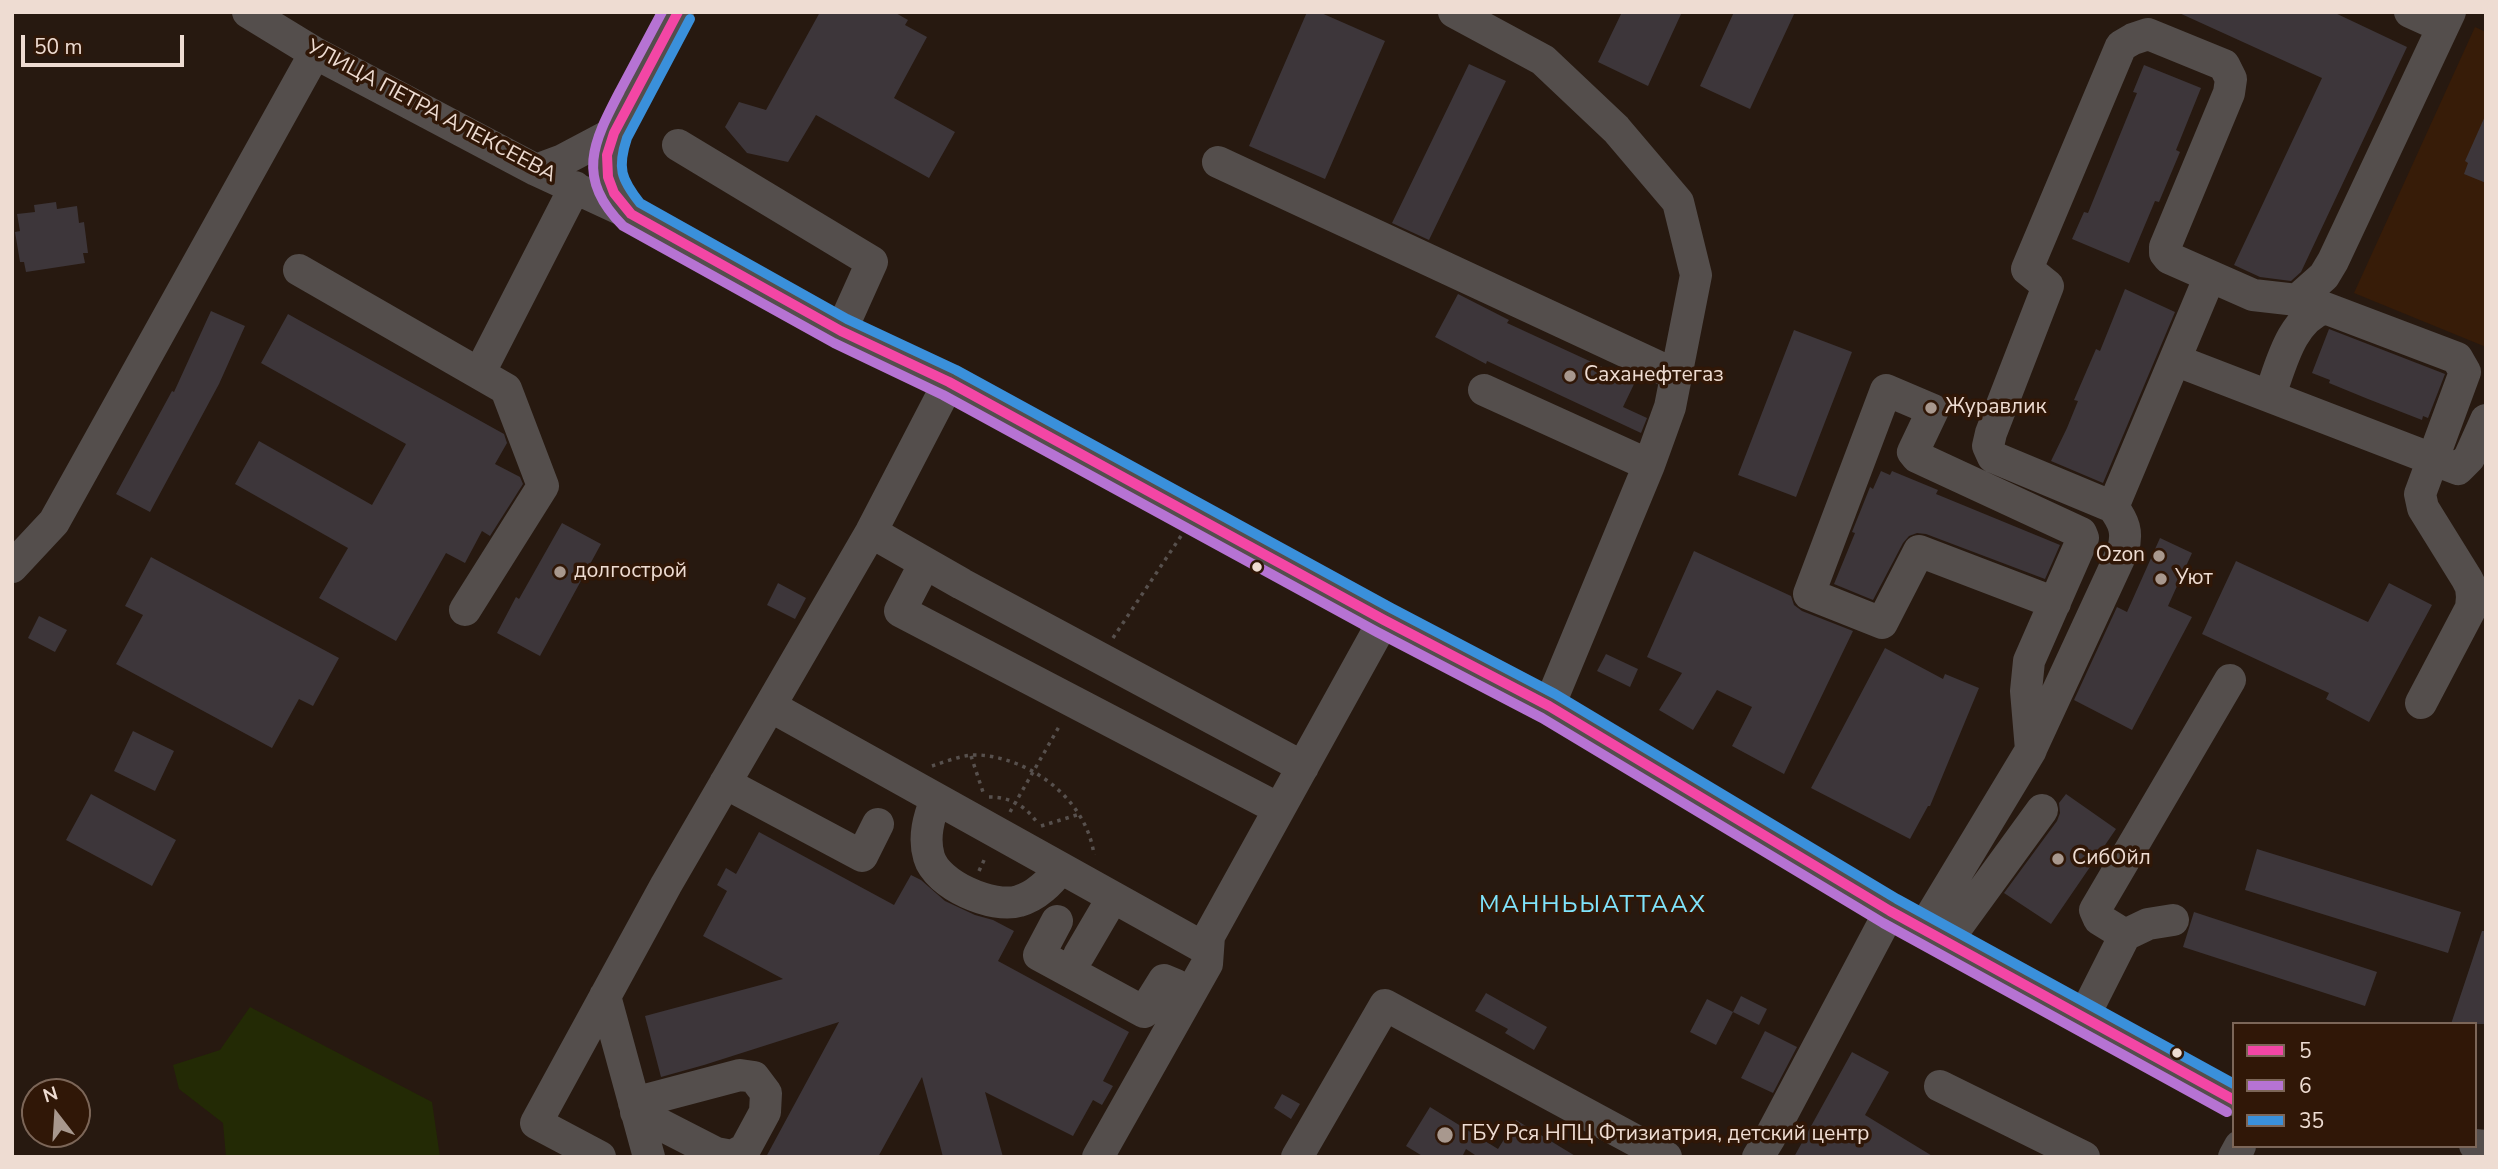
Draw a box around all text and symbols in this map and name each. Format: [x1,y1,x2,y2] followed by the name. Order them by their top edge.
[24,21,187,65] scale bar
[34,33,83,61] text: 50 m
[302,35,560,189] street label: УЛИЦА ПЕТРА АЛЕКСЕЕВА
[1584,363,1724,389] place label: Саханефтегаз
[1562,368,1578,384] marker: Саханефтегаз
[1945,395,2046,421] place label: Журавлик
[1923,400,1939,416] marker: Журавлик
[2096,543,2145,569] place label: Ozon
[2151,548,2167,564] marker: Ozon
[574,559,687,585] place label: долгострой
[1250,560,1264,574] unlabelled marker
[552,564,568,580] marker: долгострой
[2175,566,2213,592] place label: Уют
[2153,571,2169,587] marker: Уют
[2072,846,2151,872] place label: СибОйл
[2050,851,2066,867] marker: СибОйл
[1481,892,1705,920] district label: МАННЬЫАТТААХ
[2232,1022,2477,1148] legend
[2299,1037,2312,1065] text: 5
[2170,1046,2184,1060] unlabelled marker
[2299,1072,2312,1100] text: 6
[21,1078,91,1148] north arrow
[40,1080,61,1109] text: N
[2299,1107,2324,1135] text: 35
[1461,1122,1870,1148] place label: ГБУ Рся НПЦ Фтизиатрия, детский центр
[1435,1125,1455,1145] marker: ГБУ Рся НПЦ Фтизиатрия, детский центр

